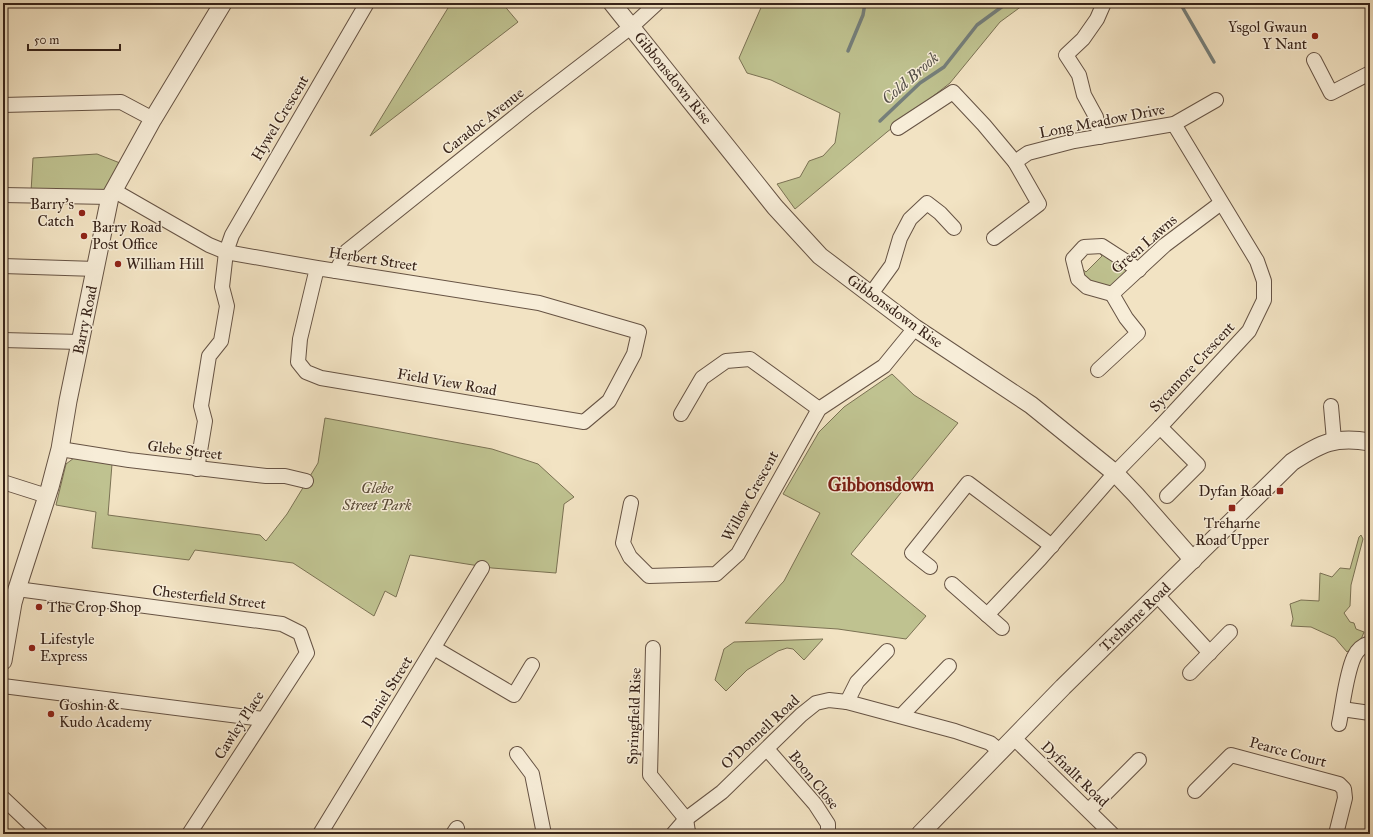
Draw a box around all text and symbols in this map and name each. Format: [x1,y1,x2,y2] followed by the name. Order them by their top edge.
[1228,18,1308,53] place label: Ysgol Gwaun Y Nant
[28,26,120,52] scale bar
[630,28,716,128] street label: Gibbonsdown Rise
[1310,31,1320,41] marker: Ysgol Gwaun Y Nant
[34,33,59,47] text: 50 m
[878,48,942,108] water label: Cold Brook
[247,72,313,164] street label: Hywel Crescent
[439,84,527,158] street label: Caradoc Avenue
[1038,100,1166,142] street label: Long Meadow Drive
[30,195,75,230] place label: Barry's Catch
[77,208,87,218] marker: Barry's Catch
[1108,211,1180,277] street label: Green Lawns
[92,218,162,253] place label: Barry Road Post Office
[79,231,89,241] marker: Barry Road Post Office
[327,243,419,275] street label: Herbert Street
[126,255,205,273] place label: William Hill
[113,259,123,269] marker: William Hill
[844,270,946,352] street label: Gibbonsdown Rise
[69,284,101,356] street label: Barry Road
[1146,318,1239,416] street label: Sycamore Crescent
[396,364,499,400] street label: Field View Road
[147,436,224,464] street label: Glebe Street
[718,447,783,544] street label: Willow Crescent
[828,473,935,496] district label: Gibbonsdown
[341,479,412,514] park label: Glebe Street Park
[1198,482,1272,500] place label: Dyfan Road
[1275,486,1285,496] marker: Dyfan Road
[1227,503,1237,513] marker: Treharne Road Upper
[1195,514,1269,549] place label: Treharne Road Upper
[1096,578,1174,655] street label: Treharne Road
[151,581,268,613] street label: Chesterfield Street
[47,598,141,616] place label: The Crop Shop
[34,602,44,612] marker: The Crop Shop
[40,630,94,665] place label: Lifestyle Express
[27,643,37,653] marker: Lifestyle Express
[358,652,416,731] street label: Daniel Street
[623,667,645,765] street label: Springfield Rise
[210,687,268,763] street label: Cawley Place
[717,691,803,773] street label: O'Donnell Road
[59,696,153,731] place label: Goshin & Kudo Academy
[46,709,56,719] marker: Goshin & Kudo Academy
[1248,733,1329,771] street label: Pearce Court
[1037,737,1113,811] street label: Dyfnallt Road
[785,747,843,813] street label: Boon Close

